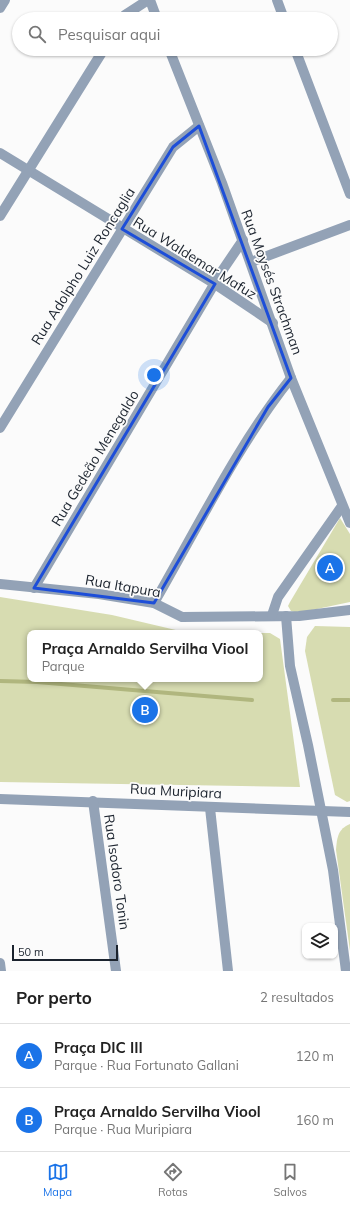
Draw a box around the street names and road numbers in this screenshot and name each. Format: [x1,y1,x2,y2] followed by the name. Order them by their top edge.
[27,184,139,348] street label: Rua Adolpho Luiz Roncaglia
[237,207,307,357] street label: Rua Moysés Strachman
[130,213,260,303] street label: Rua Waldemar Mafuz
[47,387,143,529] street label: Rua Gedeão Menegaldo
[84,570,162,602] street label: Rua Itapura
[130,780,222,802] street label: Rua Muripiara
[100,813,134,931] street label: Rua Isodoro Tonin

